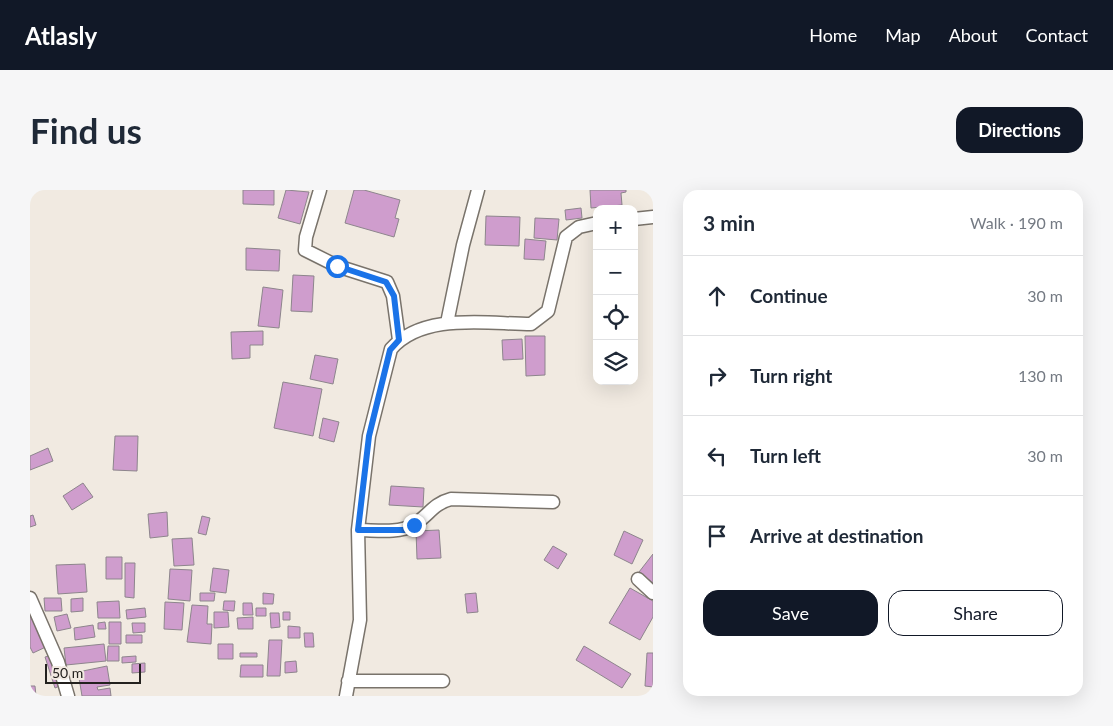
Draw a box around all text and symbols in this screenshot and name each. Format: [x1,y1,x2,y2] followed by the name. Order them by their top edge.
[25,21,97,50] text: Atlasly
[809,24,857,46] text: Home
[885,24,921,46] text: Map
[949,24,998,46] text: About
[1026,24,1088,46] text: Contact
[956,107,1083,153] button: Directions
[30,109,142,151] text: Find us
[593,205,638,385] map controls
[593,205,638,250] button: +
[703,210,755,235] text: 3 min
[970,213,1063,232] text: Walk · 190 m
[593,250,638,295] button: −
[326,255,349,278] route start
[703,282,731,310] icon: ahead
[750,284,828,307] text: Continue
[1027,286,1063,305] text: 30 m
[593,295,638,340] button: locate
[593,340,638,385] button: layers
[703,362,731,390] icon: right
[750,364,832,387] text: Turn right
[1018,366,1063,385] text: 130 m
[703,442,731,470] icon: left
[750,444,821,467] text: Turn left
[1027,446,1063,465] text: 30 m
[403,514,426,537] route end
[703,522,731,550] icon: arrive
[750,524,923,547] text: Arrive at destination
[703,590,878,636] button: Save
[888,590,1063,636] button: Share
[45,661,141,684] scale bar
[52,664,83,681] text: 50 m

